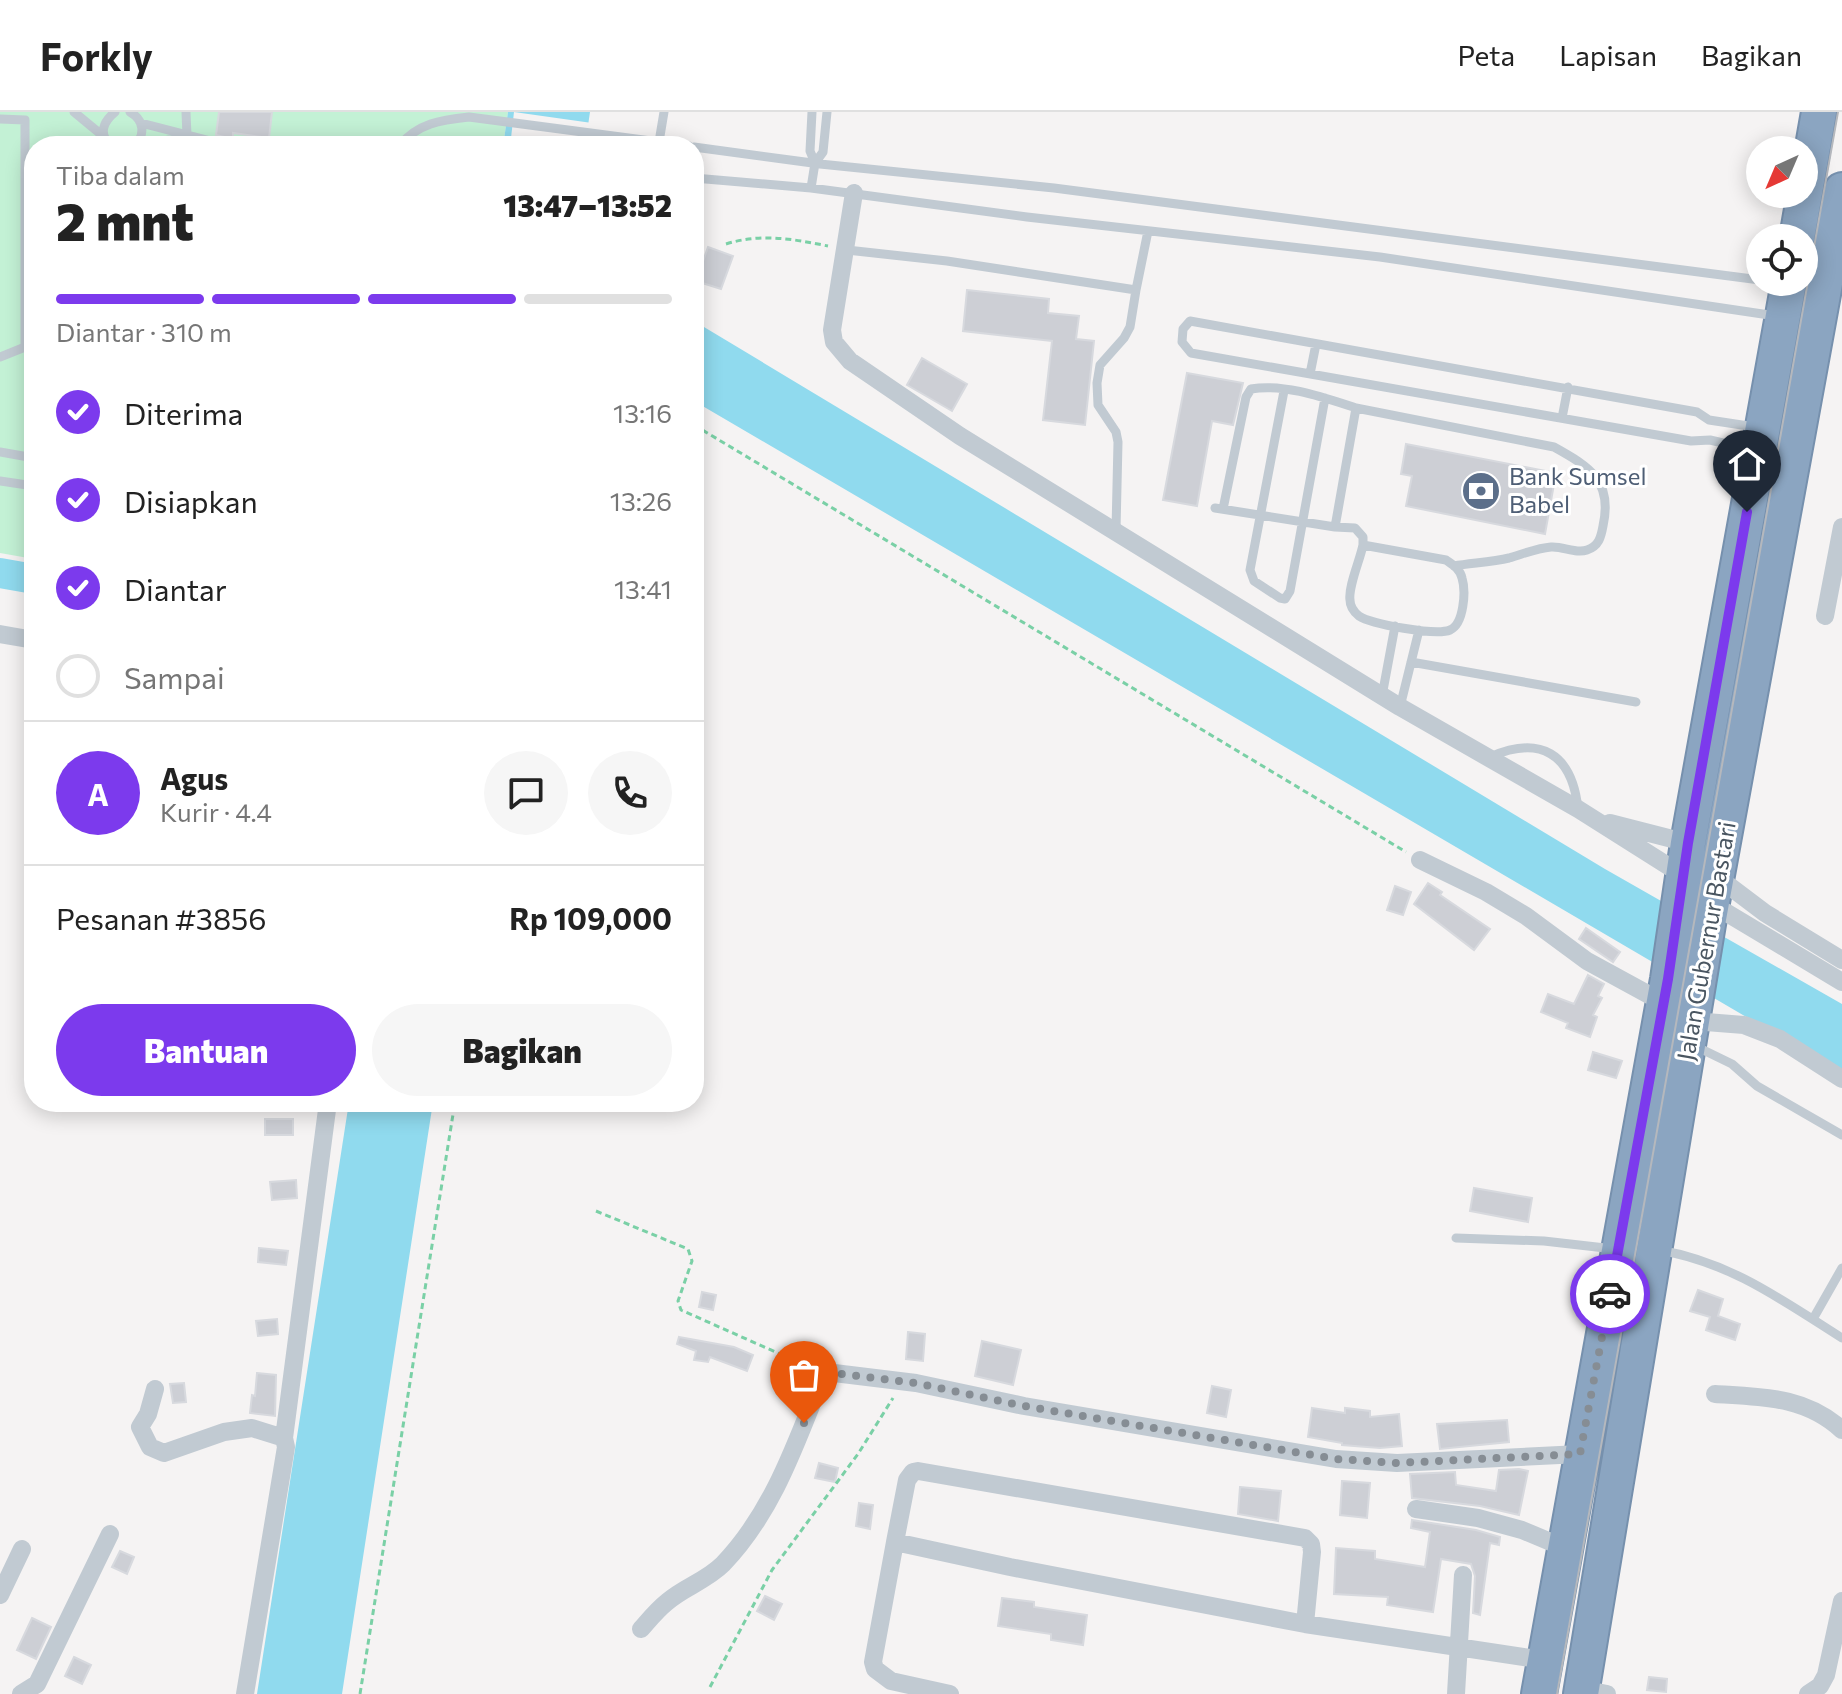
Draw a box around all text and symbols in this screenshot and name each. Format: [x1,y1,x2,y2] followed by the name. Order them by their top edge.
[40,32,153,79] text: Forkly
[1457,38,1515,72] text: Peta
[1559,38,1657,72] text: Lapisan
[1701,38,1802,72] text: Bagikan
[1746,136,1818,208] north arrow
[1746,136,1818,296] map controls
[56,159,185,190] text: Tiba dalam
[503,186,672,223] text: 13:47–13:52
[56,188,194,252] text: 2 mnt
[1746,224,1818,296] button: locate
[56,316,232,347] text: Diantar · 310 m
[56,390,100,434] icon: check
[124,394,243,431] text: Diterima
[613,397,672,428] text: 13:16
[1713,430,1781,512] pin
[1725,442,1769,486] icon: home
[1509,461,1647,518] place label: Bank Sumsel Babel
[1460,470,1502,512] bank icon: Bank Sumsel Babel
[56,478,100,522] icon: check
[124,482,258,519] text: Disiapkan
[610,485,672,516] text: 13:26
[56,566,100,610] icon: check
[124,570,227,607] text: Diantar
[614,573,672,604] text: 13:41
[124,658,225,695] text: Sampai
[484,751,568,835] button: chat
[588,751,672,835] button: phone
[160,759,228,796] text: Agus
[87,775,109,812] text: A
[160,796,272,827] text: Kurir · 4.4
[1670,819,1741,1063] street label: Jalan Gubernur Bastari
[56,899,267,936] text: Pesanan #3856
[509,899,672,936] text: Rp 109,000
[56,1004,356,1096] button: Bantuan
[372,1004,672,1096] button: Bagikan
[1570,1254,1650,1334] courier
[1588,1272,1632,1316] icon: car
[770,1341,838,1423] pin
[782,1353,826,1397] icon: bag

